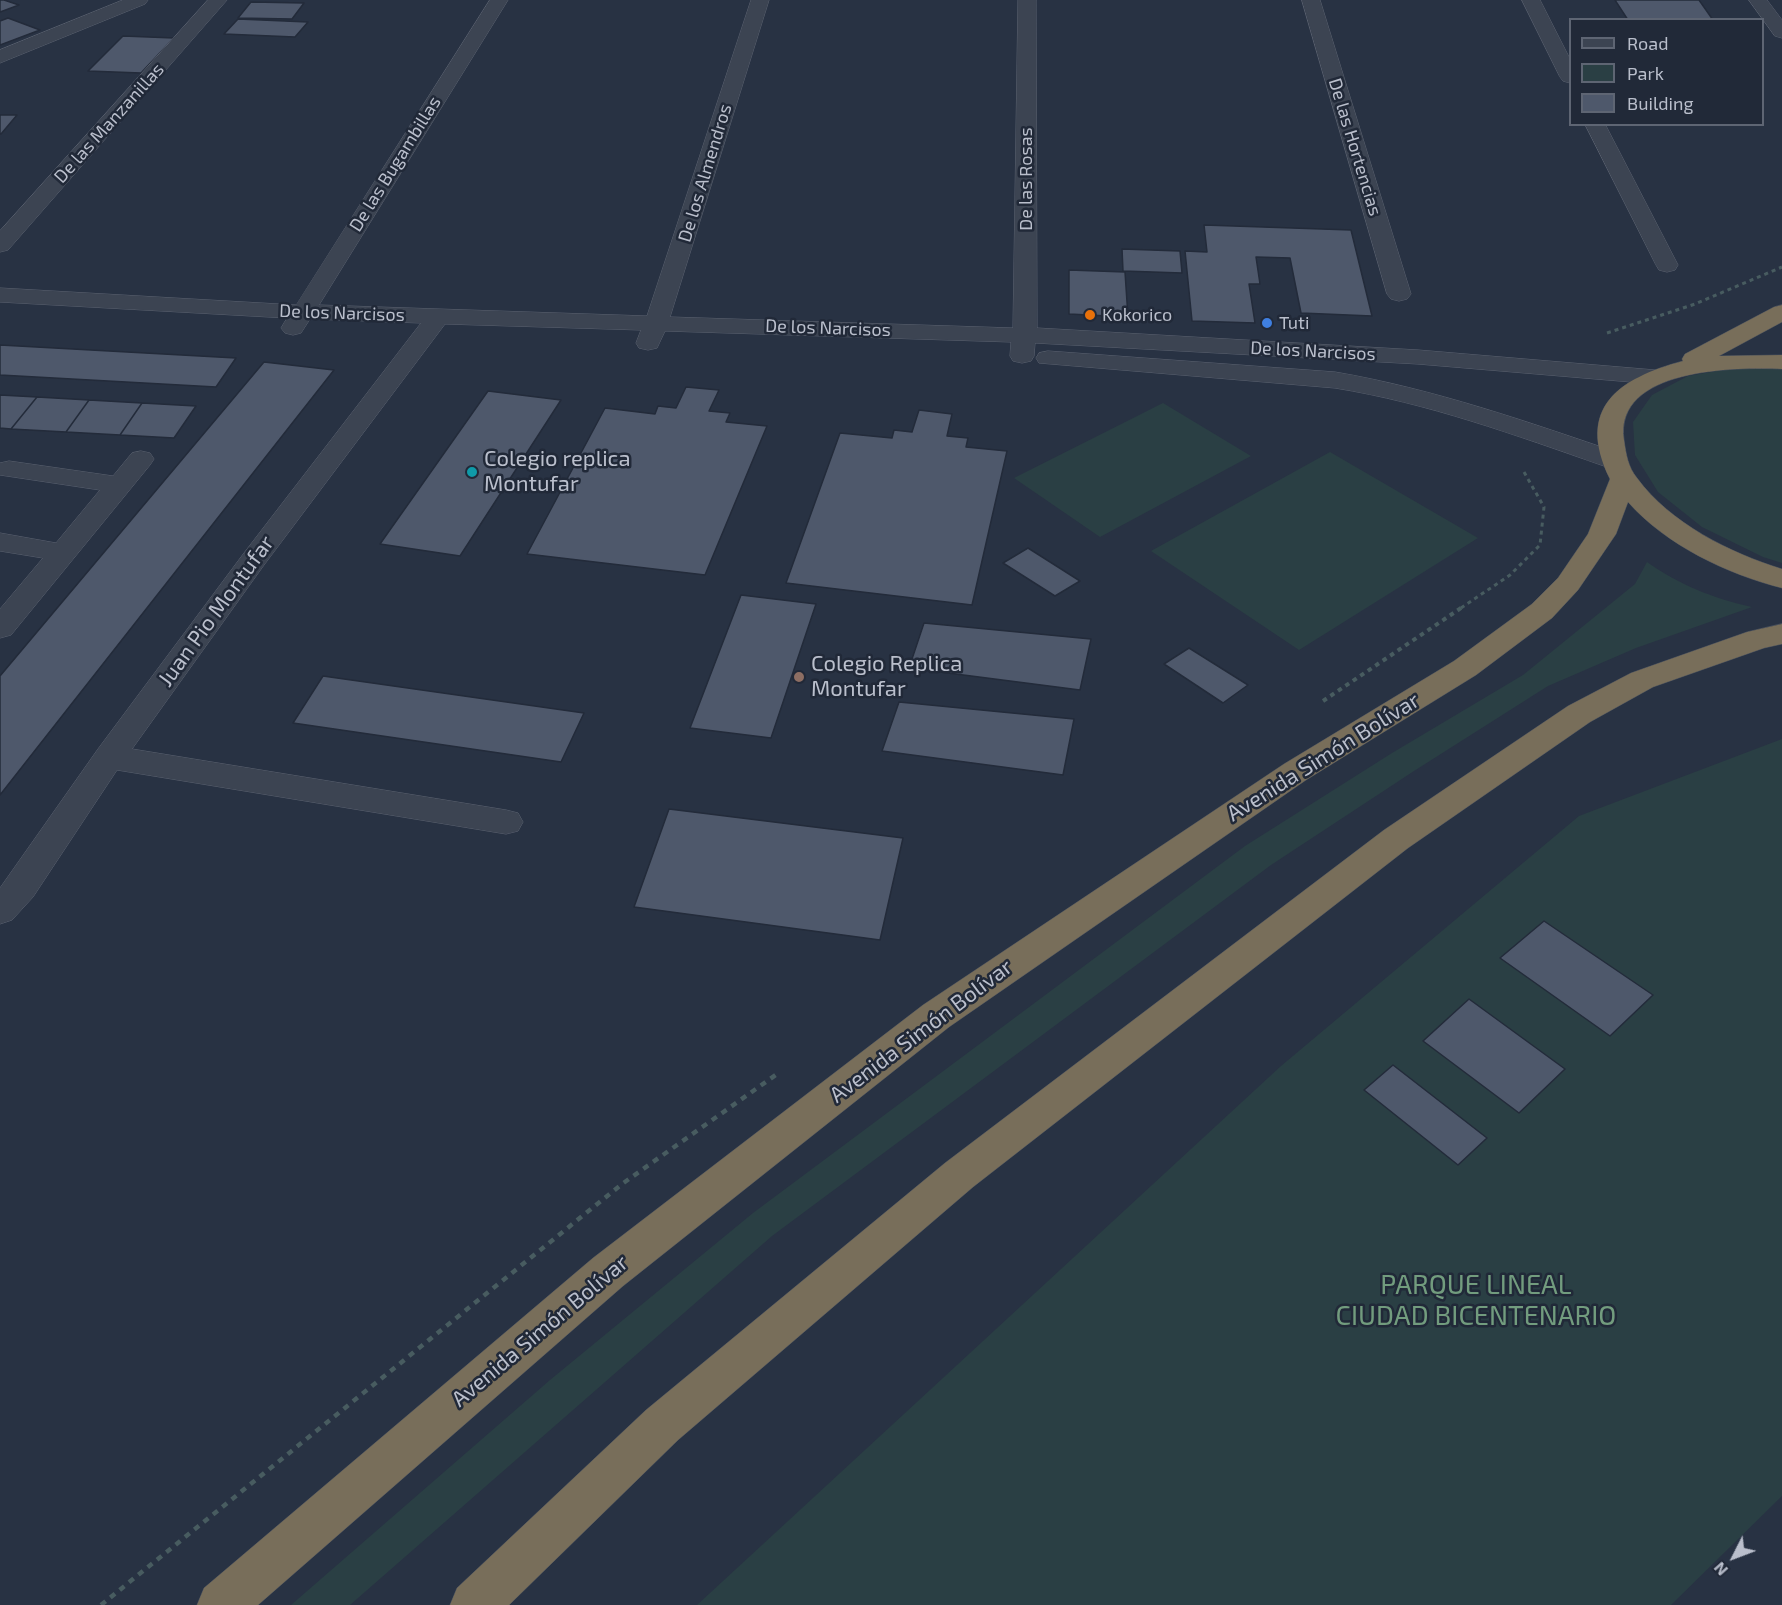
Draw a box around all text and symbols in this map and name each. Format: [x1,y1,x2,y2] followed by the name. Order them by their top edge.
[1569,18,1764,126] legend
[1627,32,1668,54] text: Road
[50,59,168,187] street label: De las Manzanillas
[1627,62,1664,84] text: Park
[1324,76,1386,218] street label: De las Hortencias
[345,92,445,236] street label: De las Bugambillas
[1627,92,1694,114] text: Building
[674,101,736,245] street label: De los Almendros
[1015,127,1037,231] street label: De las Rosas
[279,300,405,326] street label: De los Narcisos
[1102,304,1172,326] place label: Kokorico
[1083,308,1097,322] marker: Kokorico
[1279,312,1309,334] place label: Tuti
[765,315,891,341] street label: De los Narcisos
[1260,316,1274,330] marker: Tuti
[1250,337,1376,365] street label: De los Narcisos
[484,446,630,498] place label: Colegio replica Montufar
[465,465,479,479] marker: Colegio replica Montufar
[152,530,280,692] street label: Juan Pio Montufar
[811,651,962,702] place label: Colegio Replica Montufar
[792,670,806,684] marker: Colegio Replica Montufar
[1222,687,1424,827] street label: Avenida Simón Bolívar
[824,954,1018,1108] street label: Avenida Simón Bolívar
[446,1249,634,1413] street label: Avenida Simón Bolívar
[1336,1269,1616,1332] park label: PARQUE LINEAL CIUDAD BICENTENARIO
[1704,1527,1764,1587] north arrow
[1709,1559,1731,1580] text: N

